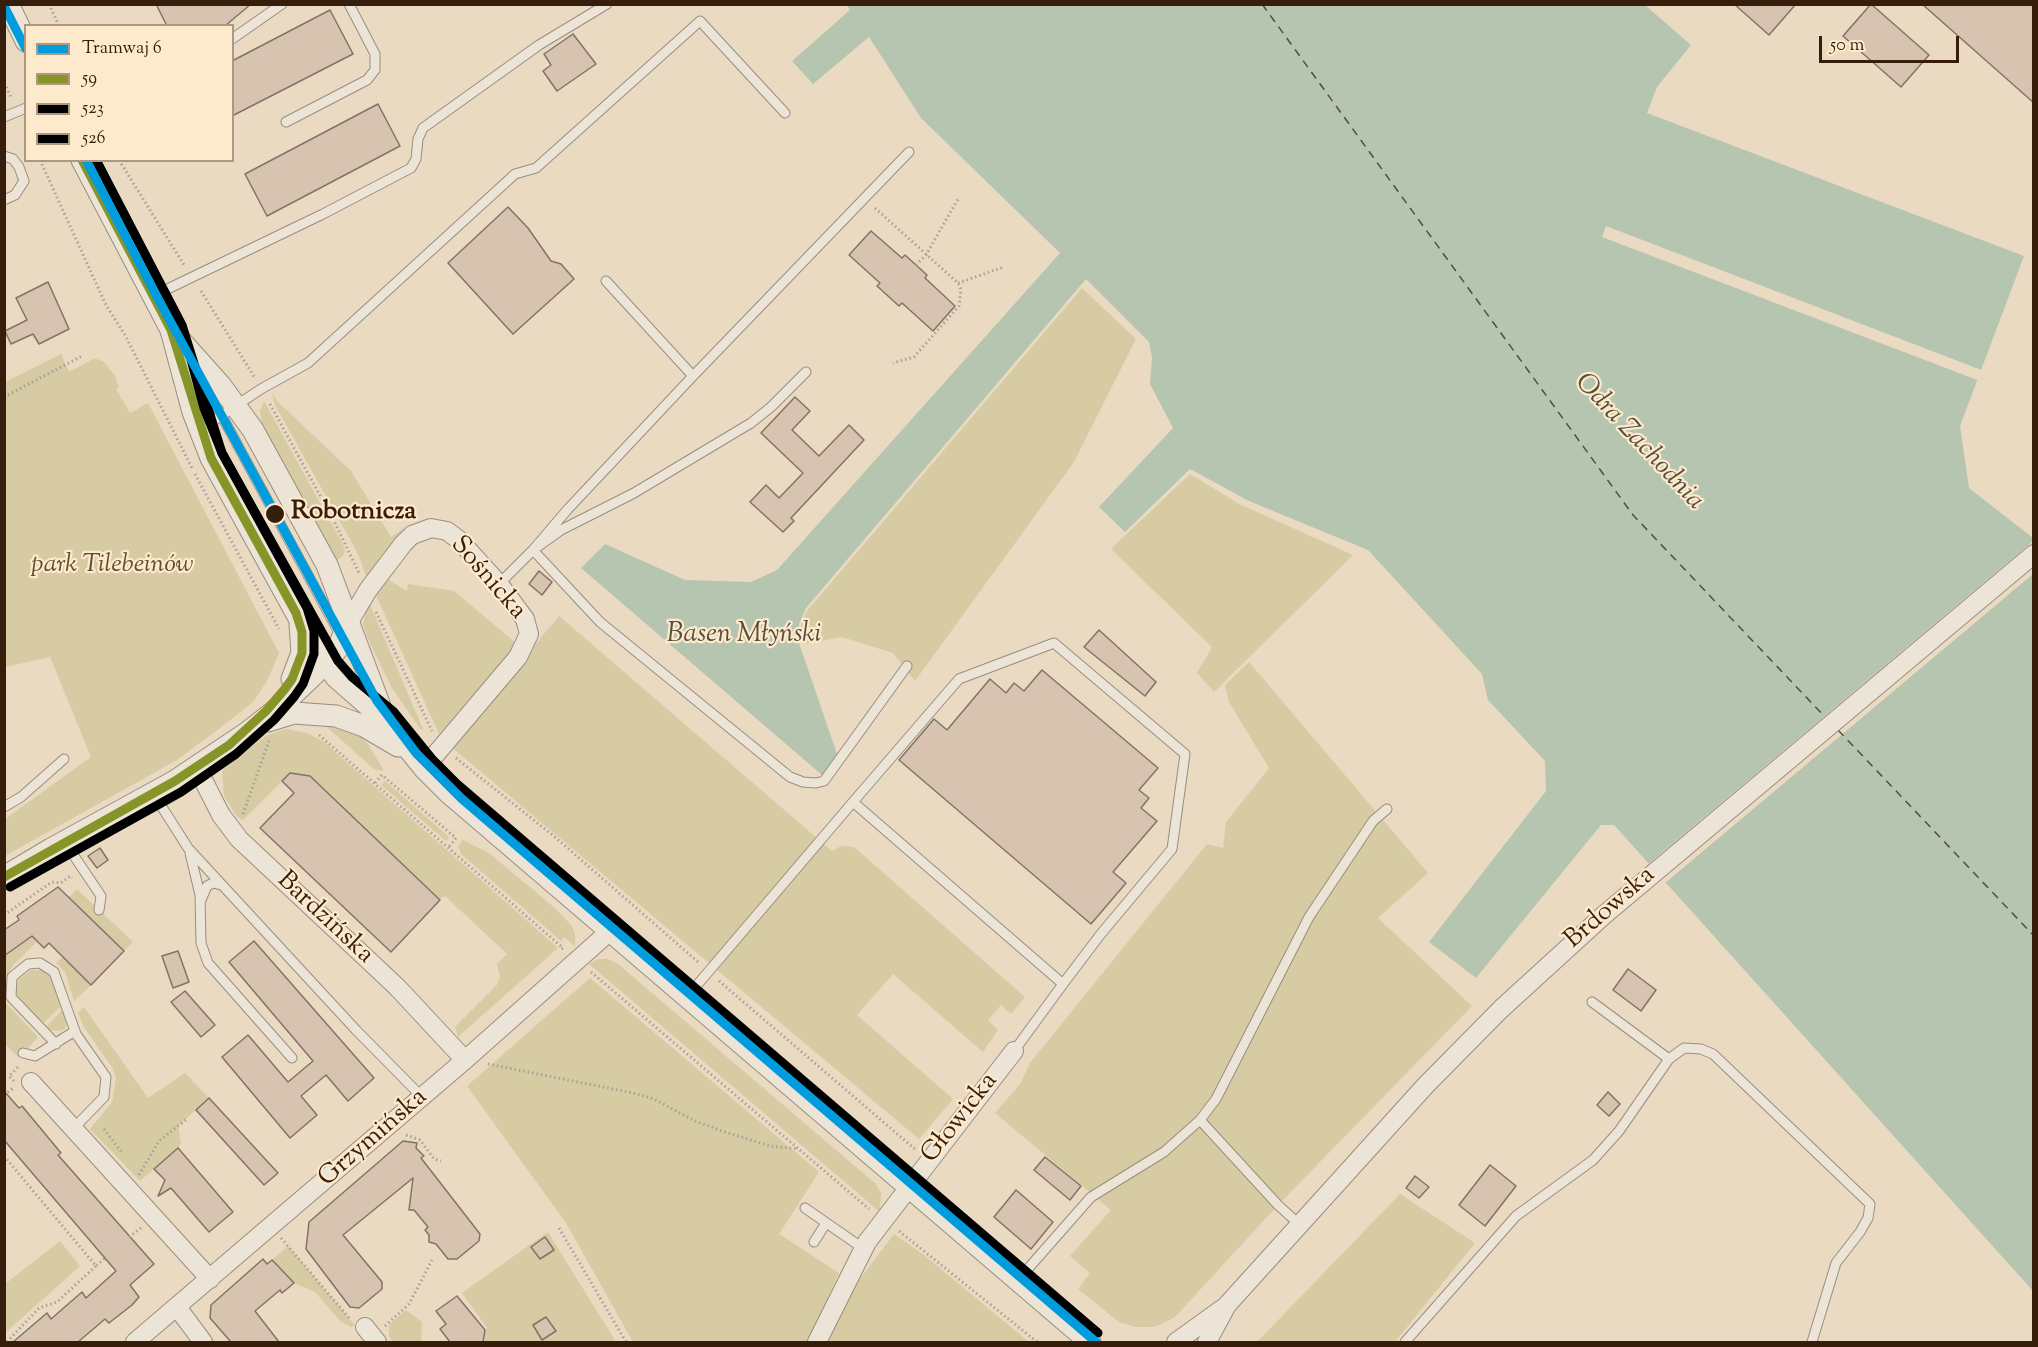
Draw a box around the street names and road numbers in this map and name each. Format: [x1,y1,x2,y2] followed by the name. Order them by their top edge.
[442,531,532,627] street label: Sośnicka
[1559,861,1663,957] street label: Brdowska
[269,866,379,972] street label: Bardzińska
[916,1068,1006,1170] street label: Głowicka
[313,1083,435,1195] street label: Grzymińska

